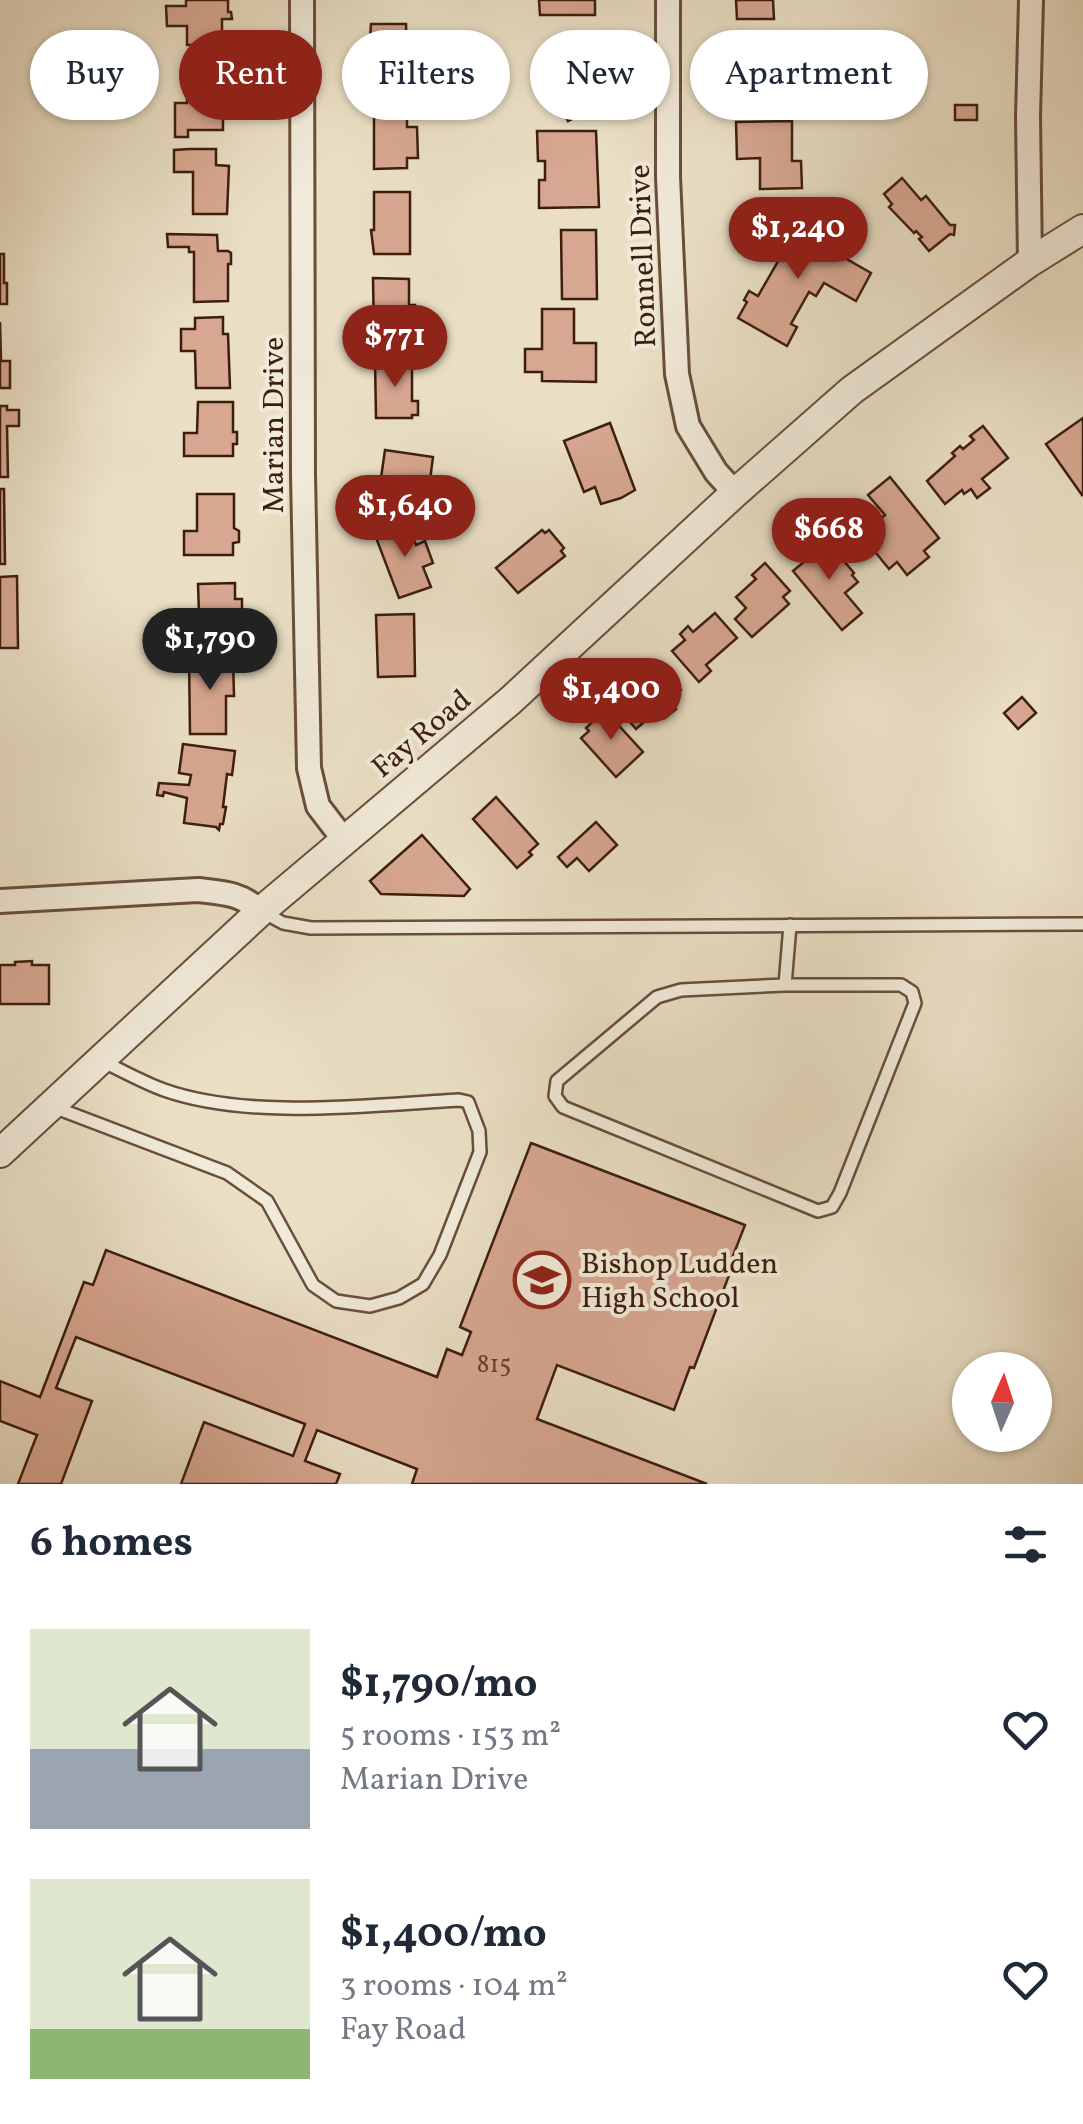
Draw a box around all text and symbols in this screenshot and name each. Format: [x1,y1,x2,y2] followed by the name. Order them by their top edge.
[30,30,159,120] chip: Buy
[179,30,322,120] chip: Rent
[342,30,510,120] chip: Filters
[530,30,670,120] chip: New
[690,30,928,120] chip: Apartment
[620,164,668,348] street label: Ronnell Drive
[717,197,879,282] pin: $1,240
[751,207,845,251] text: $1,240
[336,305,454,390] pin: $771
[364,315,426,359] text: $771
[254,337,296,513] street label: Marian Drive
[324,475,486,560] pin: $1,640
[357,485,453,529] text: $1,640
[770,498,888,583] pin: $668
[794,508,864,552] text: $668
[129,608,291,693] pin: $1,790
[164,618,256,662] text: $1,790
[530,658,692,743] pin: $1,400
[562,668,660,712] text: $1,400
[363,680,481,789] street label: Fay Road
[581,1244,778,1320] place label: Bishop Ludden High School
[512,1250,572,1310] school or university icon: Bishop Ludden High School
[477,1348,511,1383] house number: 815
[952,1352,1052,1452] north arrow
[952,1352,1052,1452] map controls
[30,1515,193,1574] text: 6 homes
[998,1517,1053,1572] icon: filters
[340,1656,537,1715] text: $1,790/mo
[110,1669,230,1789] icon: home
[998,1702,1053,1757] icon: heart
[340,1715,561,1759] text: 5 rooms · 153 m²
[340,1759,528,1803] text: Marian Drive
[340,1906,547,1965] text: $1,400/mo
[110,1919,230,2039] icon: home
[998,1952,1053,2007] icon: heart
[340,1965,568,2009] text: 3 rooms · 104 m²
[340,2009,466,2053] text: Fay Road

